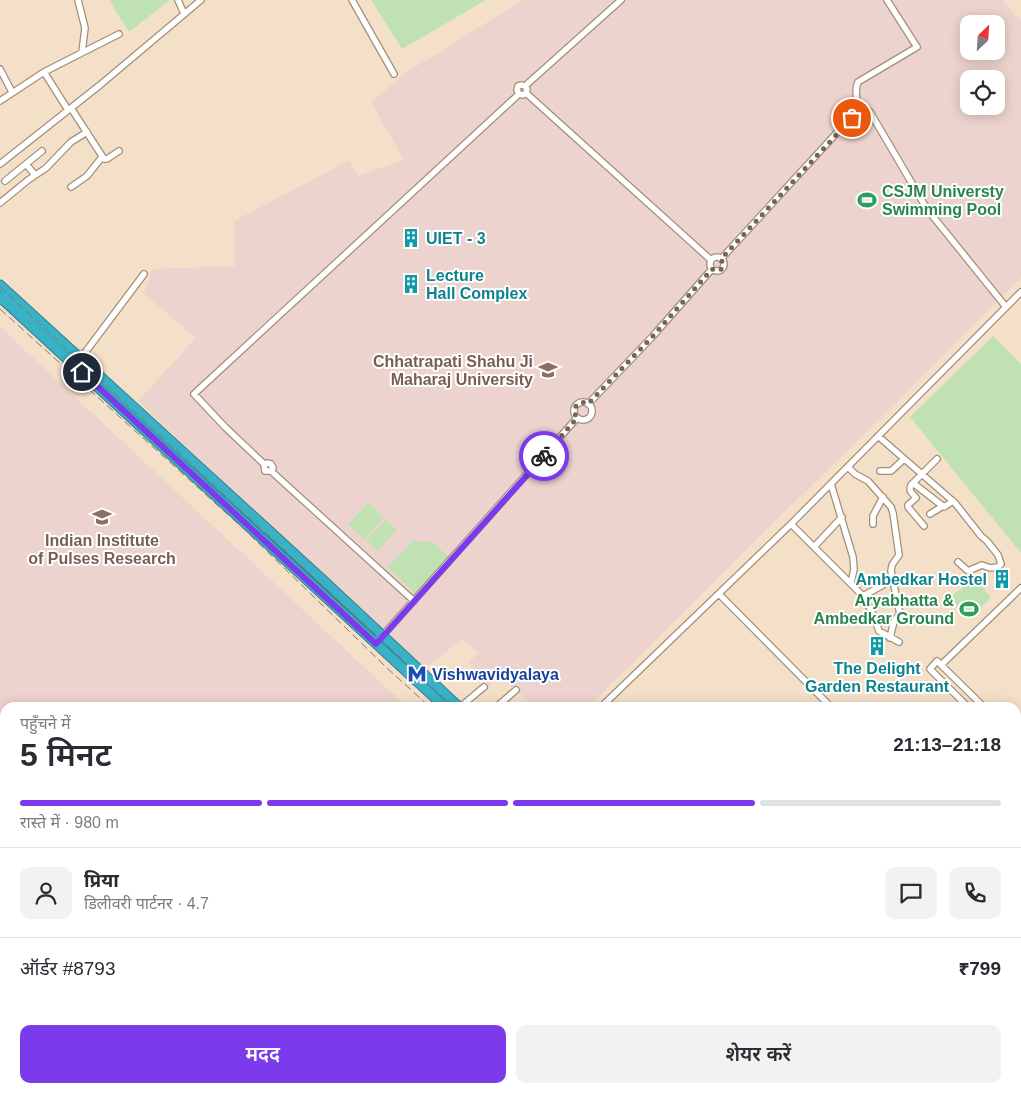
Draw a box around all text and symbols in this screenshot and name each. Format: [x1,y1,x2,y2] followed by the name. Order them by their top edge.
[960,15,1005,60] north arrow
[960,15,1005,115] map controls
[960,70,1005,115] button: locate
[831,97,873,139] pin
[838,104,866,132] icon: bag
[882,183,1004,218] place label: CSJM Universty Swimming Pool
[856,189,878,211] sports icon: CSJM Universty Swimming Pool
[400,227,422,249] building icon: UIET - 3
[426,230,486,247] place label: UIET - 3
[426,267,527,302] place label: Lecture Hall Complex
[400,273,422,295] building icon: Lecture Hall Complex
[61,351,103,393] pin
[373,353,533,388] place label: Chhatrapati Shahu Ji Maharaj University
[68,358,96,386] icon: home
[537,359,559,381] school or university icon: Chhatrapati Shahu Ji Maharaj University
[519,431,569,481] courier
[530,442,558,470] icon: bike
[91,506,113,528] school or university icon: Indian Institute of Pulses Research
[28,532,176,567] place label: Indian Institute of Pulses Research
[991,568,1013,590] building icon: Ambedkar Hostel
[855,571,987,588] place label: Ambedkar Hostel
[814,592,954,627] place label: Aryabhatta & Ambedkar Ground
[958,598,980,620] sports icon: Aryabhatta & Ambedkar Ground
[866,635,888,657] building icon: The Delight Garden Restaurant
[805,660,950,695] place label: The Delight Garden Restaurant
[406,663,428,685] metro station icon: Vishwavidyalaya
[432,666,559,683] place label: Vishwavidyalaya
[20,715,71,732] text: पहुँचने में
[893,734,1001,755] text: 21:13–21:18
[20,737,112,773] text: 5 मिनट
[20,814,119,831] text: रास्ते में · 980 m
[20,867,72,919] button: person
[885,867,937,919] button: chat
[949,867,1001,919] button: phone
[84,870,119,891] text: प्रिया
[84,895,209,912] text: डिलीवरी पार्टनर · 4.7
[20,958,116,979] text: ऑर्डर #8793
[958,958,1001,979] text: ₹799
[20,1025,506,1083] button: मदद
[516,1025,1001,1083] button: शेयर करें

